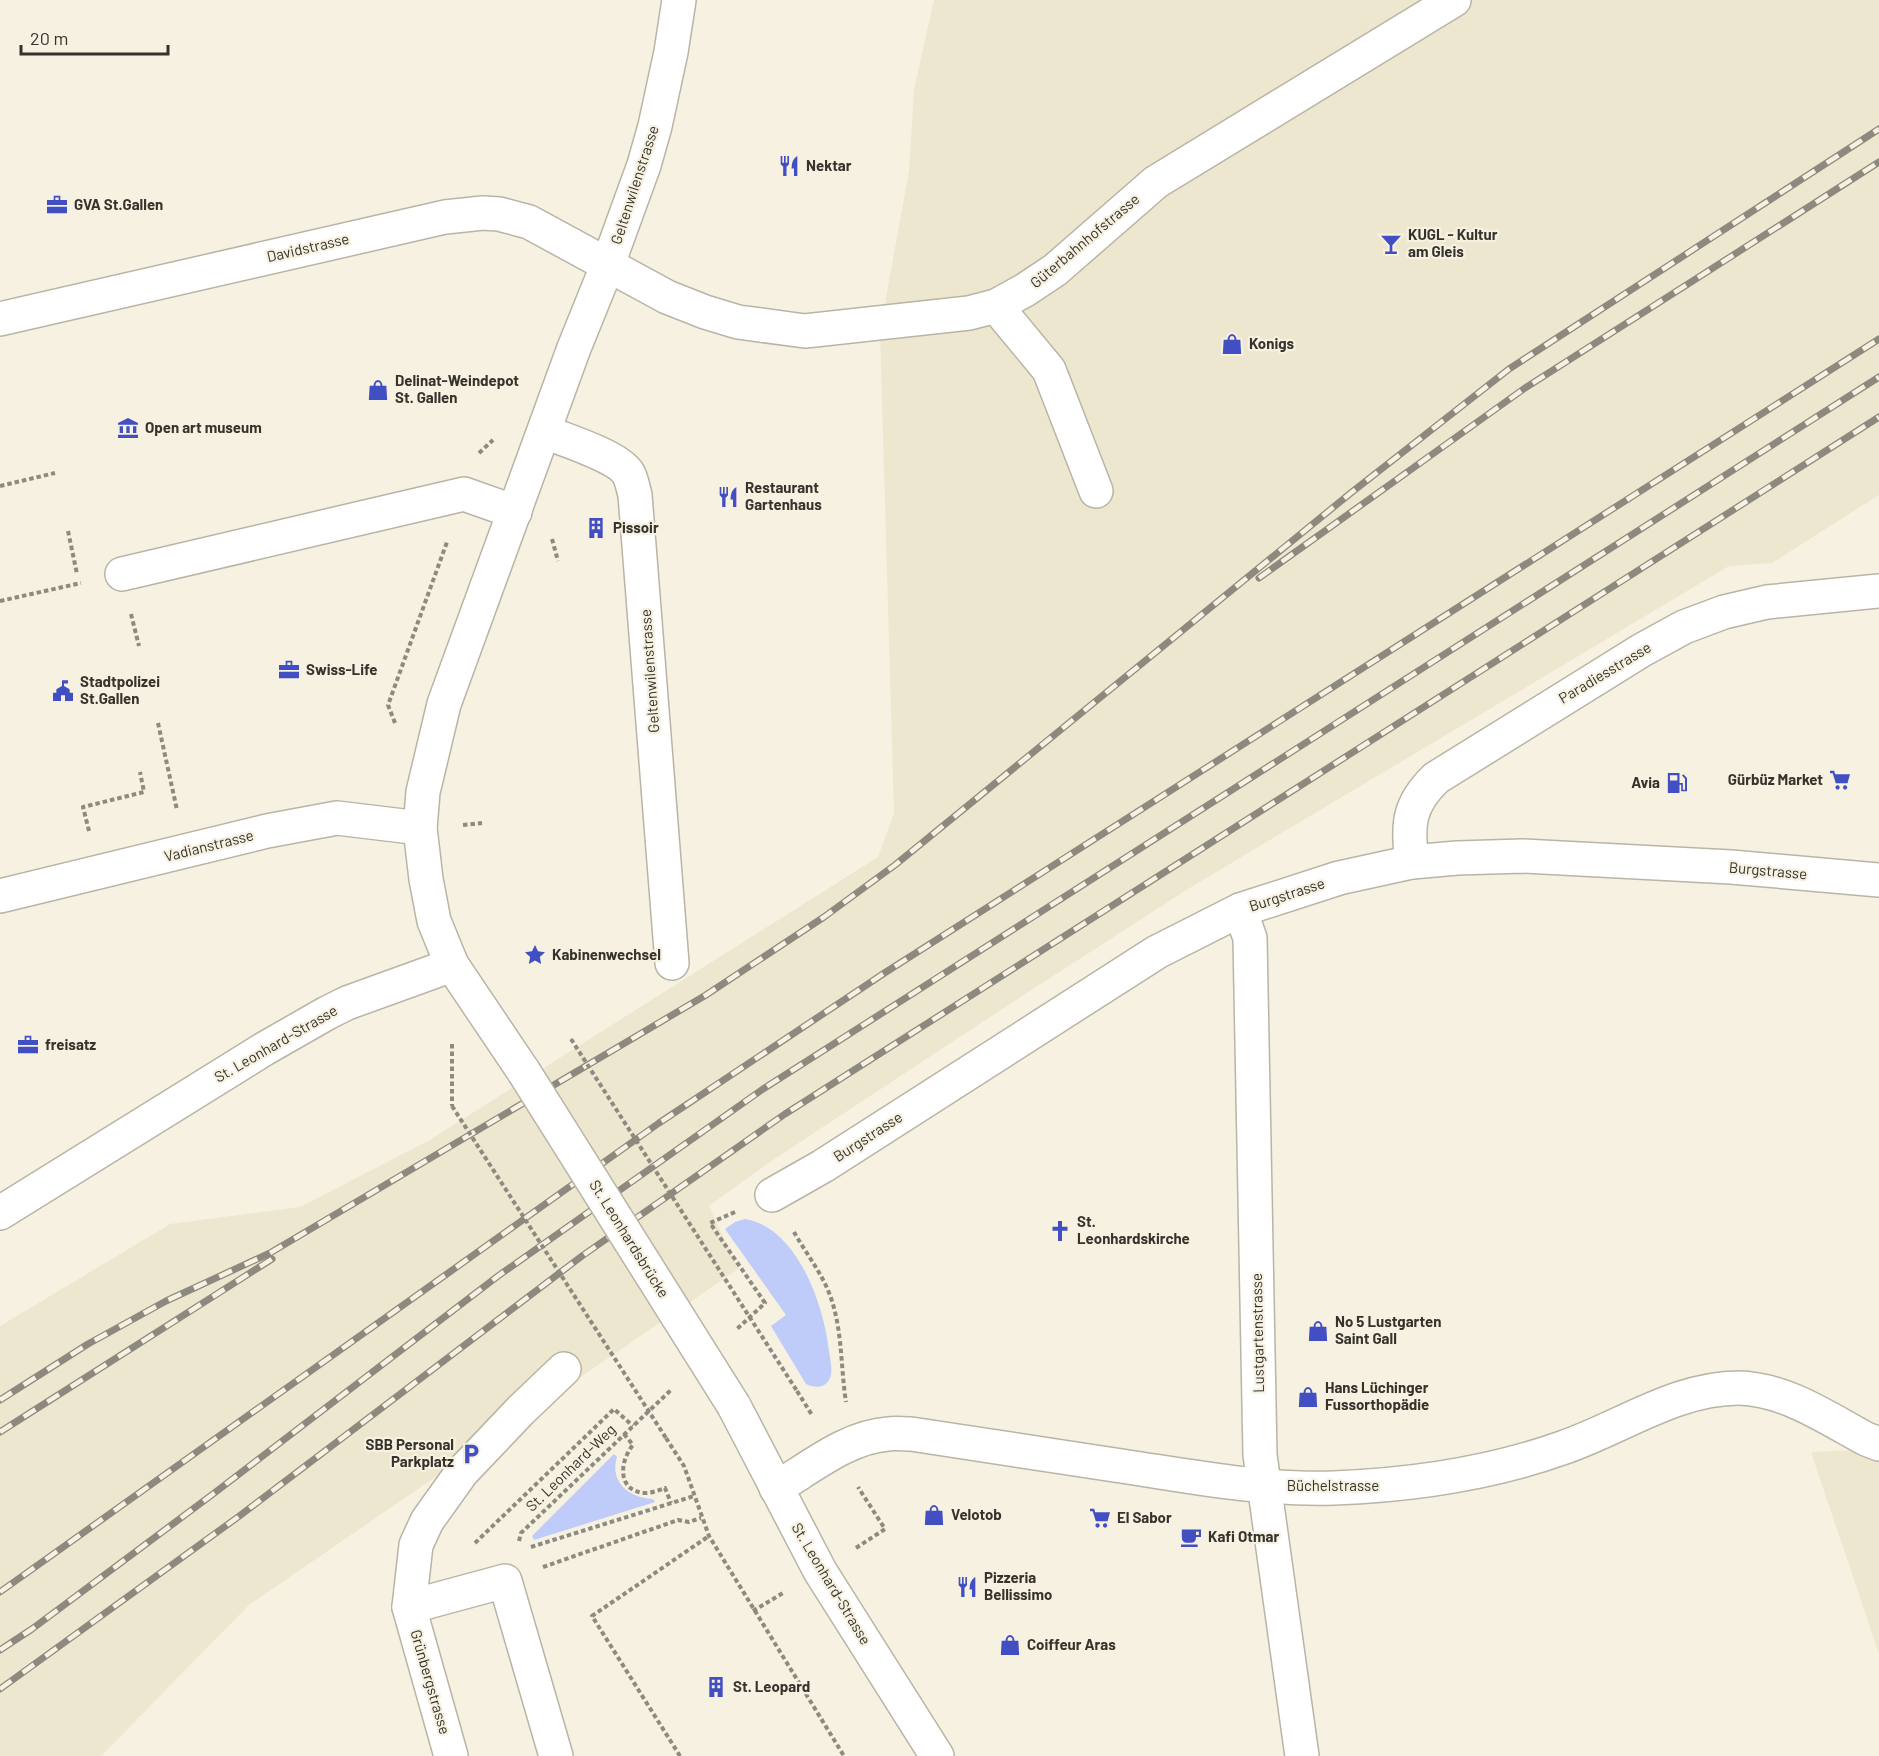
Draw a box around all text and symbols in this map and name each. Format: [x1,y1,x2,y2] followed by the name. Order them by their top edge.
[21,18,168,56] scale bar
[30,27,68,49] text: 20 m
[606,123,662,246] street label: Geltenwilenstrasse
[777,154,801,178] restaurant icon: Nektar
[806,156,852,174] place label: Nektar
[1026,189,1143,291] street label: Güterbahnhofstrasse
[45,193,69,217] office icon: GVA St.Gallen
[74,195,163,213] place label: GVA St.Gallen
[1408,225,1498,260] place label: KUGL - Kultur am Gleis
[265,229,351,265] street label: Davidstrasse
[1379,232,1403,256] bar icon: KUGL - Kultur am Gleis
[1220,332,1244,356] shop icon: Konigs
[1249,334,1295,352] place label: Konigs
[395,371,519,406] place label: Delinat-Weindepot St. Gallen
[366,378,390,402] shop icon: Delinat-Weindepot St. Gallen
[116,416,140,440] museum icon: Open art museum
[145,418,262,436] place label: Open art museum
[745,478,822,513] place label: Restaurant Gartenhaus
[716,485,740,509] restaurant icon: Restaurant Gartenhaus
[584,516,608,540] building icon: Pissoir
[613,518,659,536] place label: Pissoir
[636,609,662,734] street label: Geltenwilenstrasse
[1555,638,1654,707] street label: Paradiesstrasse
[277,658,301,682] office icon: Swiss-Life
[306,660,378,678] place label: Swiss-Life
[80,672,160,707] place label: Stadtpolizei St.Gallen
[51,679,75,703] public building icon: Stadtpolizei St.Gallen
[1828,768,1852,792] supermarket icon: Gürbüz Market
[1728,770,1823,788] place label: Gürbüz Market
[1665,771,1689,795] fuel station icon: Avia
[1631,773,1660,791] place label: Avia
[162,825,255,865] street label: Vadianstrasse
[1728,858,1808,882] street label: Burgstrasse
[1247,873,1327,915] street label: Burgstrasse
[523,943,547,967] place icon: Kabinenwechsel
[552,945,661,963] place label: Kabinenwechsel
[211,1001,340,1086] street label: St. Leonhard-Strasse
[16,1033,40,1057] office icon: freisatz
[45,1035,96,1053] place label: freisatz
[830,1107,905,1165] street label: Burgstrasse
[586,1176,673,1301] street label: St. Leonhardsbrücke
[1077,1212,1190,1247] place label: St. Leonhardskirche
[1048,1219,1072,1243] church icon: St. Leonhardskirche
[1247,1273,1267,1393] street label: Lustgartenstrasse
[1335,1312,1441,1347] place label: No 5 Lustgarten Saint Gall
[1306,1319,1330,1343] shop icon: No 5 Lustgarten Saint Gall
[1325,1378,1429,1413] place label: Hans Lüchinger Fussorthopädie
[1296,1385,1320,1409] shop icon: Hans Lüchinger Fussorthopädie
[522,1420,619,1515] street label: St. Leonhard-Weg
[365,1435,454,1470] place label: SBB Personal Parkplatz
[459,1442,483,1466] parking icon: SBB Personal Parkplatz
[1287,1476,1379,1494] street label: Büchelstrasse
[922,1503,946,1527] shop icon: Velotob
[951,1505,1002,1523] place label: Velotob
[1088,1506,1112,1530] supermarket icon: El Sabor
[1117,1508,1172,1526] place label: El Sabor
[788,1519,875,1648] street label: St. Leonhard-Strasse
[1179,1525,1203,1549] cafe icon: Kafi Otmar
[1208,1527,1279,1545] place label: Kafi Otmar
[984,1568,1052,1603] place label: Pizzeria Bellissimo
[955,1575,979,1599] restaurant icon: Pizzeria Bellissimo
[407,1627,455,1736] street label: Grünbergstrasse
[998,1633,1022,1657] shop icon: Coiffeur Aras
[1027,1635,1116,1653] place label: Coiffeur Aras
[704,1675,728,1699] building icon: St. Leopard
[733,1677,810,1695] place label: St. Leopard

